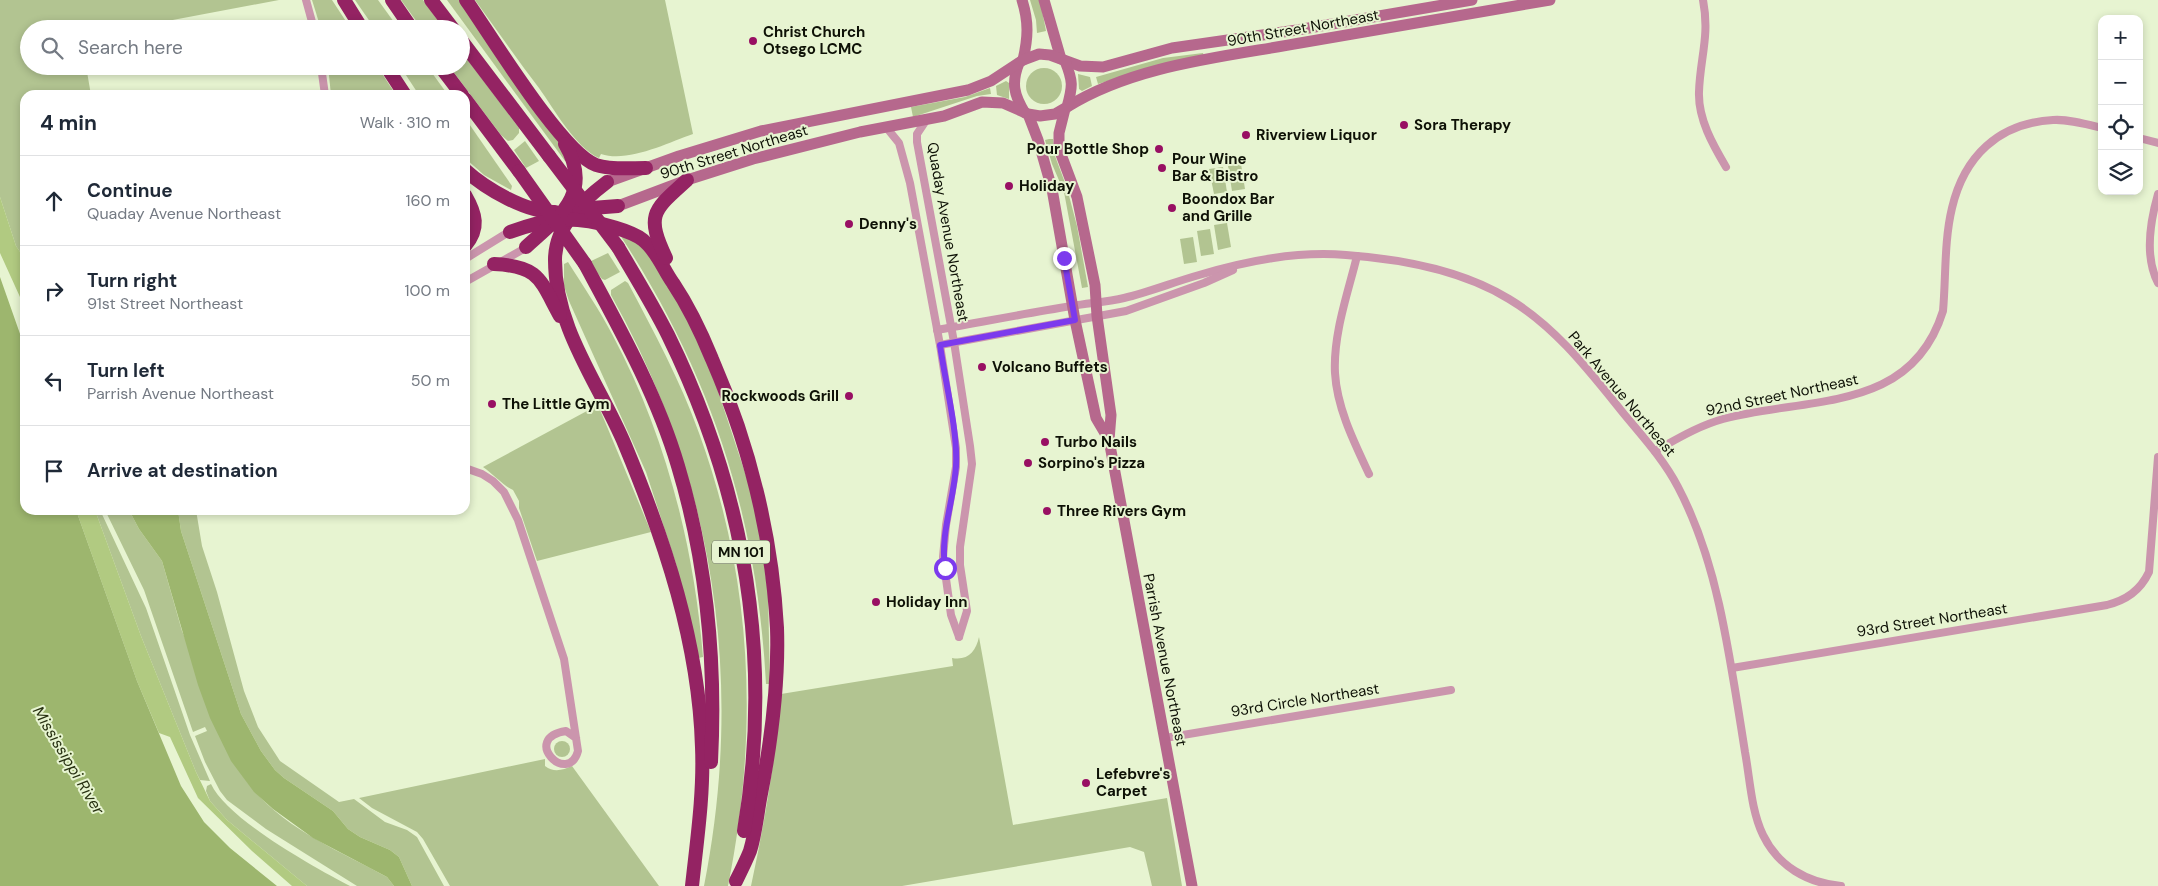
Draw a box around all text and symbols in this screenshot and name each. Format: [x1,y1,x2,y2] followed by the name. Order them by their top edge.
[1226,5,1381,51] street label: 90th Street Northeast
[2098,15,2143,195] map controls
[2098,15,2143,60] button: +
[20,20,470,75] search box
[763,22,865,59] place label: Christ Church Otsego LCMC
[38,34,66,62] icon: search
[78,35,183,60] text: Search here
[747,35,759,47] marker: Christ Church Otsego LCMC
[2098,60,2143,105] button: −
[2098,105,2143,150] button: locate
[40,109,97,137] text: 4 min
[360,112,450,133] text: Walk · 310 m
[1414,115,1511,135] place label: Sora Therapy
[1398,119,1410,131] marker: Sora Therapy
[658,120,811,184] street label: 90th Street Northeast
[1256,125,1377,145] place label: Riverview Liquor
[1240,129,1252,141] marker: Riverview Liquor
[1027,139,1149,159] place label: Pour Bottle Shop
[922,141,974,324] street label: Quaday Avenue Northeast
[1153,143,1165,155] marker: Pour Bottle Shop
[1172,149,1258,186] place label: Pour Wine Bar & Bistro
[2098,150,2143,195] button: layers
[1156,162,1168,174] marker: Pour Wine Bar & Bistro
[1019,176,1074,196] place label: Holiday
[87,178,173,203] text: Continue
[1003,180,1015,192] marker: Holiday
[40,187,68,215] icon: ahead
[1182,189,1274,226] place label: Boondox Bar and Grille
[406,190,450,211] text: 160 m
[1166,202,1178,214] marker: Boondox Bar and Grille
[87,203,281,224] text: Quaday Avenue Northeast
[859,214,917,234] place label: Denny's
[843,218,855,230] marker: Denny's
[1053,247,1076,270] route end
[87,268,177,293] text: Turn right
[40,277,68,305] icon: right
[405,280,450,301] text: 100 m
[87,293,243,314] text: 91st Street Northeast
[1564,327,1680,461] street label: Park Avenue Northeast
[992,357,1108,377] place label: Volcano Buffets
[87,358,165,383] text: Turn left
[976,361,988,373] marker: Volcano Buffets
[40,367,68,395] icon: left
[1704,369,1860,421] street label: 92nd Street Northeast
[411,370,450,391] text: 50 m
[87,383,274,404] text: Parrish Avenue Northeast
[721,386,839,406] place label: Rockwoods Grill
[843,390,855,402] marker: Rockwoods Grill
[502,394,610,414] place label: The Little Gym
[486,398,498,410] marker: The Little Gym
[1055,432,1137,452] place label: Turbo Nails
[1039,436,1051,448] marker: Turbo Nails
[1038,453,1145,473] place label: Sorpino's Pizza
[40,457,68,485] icon: arrive
[1022,457,1034,469] marker: Sorpino's Pizza
[87,458,278,483] text: Arrive at destination
[1057,501,1186,521] place label: Three Rivers Gym
[1041,505,1053,517] marker: Three Rivers Gym
[712,540,770,564] road number: MN 101
[934,557,957,580] route start
[1138,572,1192,748] street label: Parrish Avenue Northeast
[886,592,968,612] place label: Holiday Inn
[870,596,882,608] marker: Holiday Inn
[1855,598,2009,642] street label: 93rd Street Northeast
[1229,678,1381,722] street label: 93rd Circle Northeast
[28,702,110,819] water label: Mississippi River
[1096,764,1171,801] place label: Lefebvre's Carpet
[1080,777,1092,789] marker: Lefebvre's Carpet

